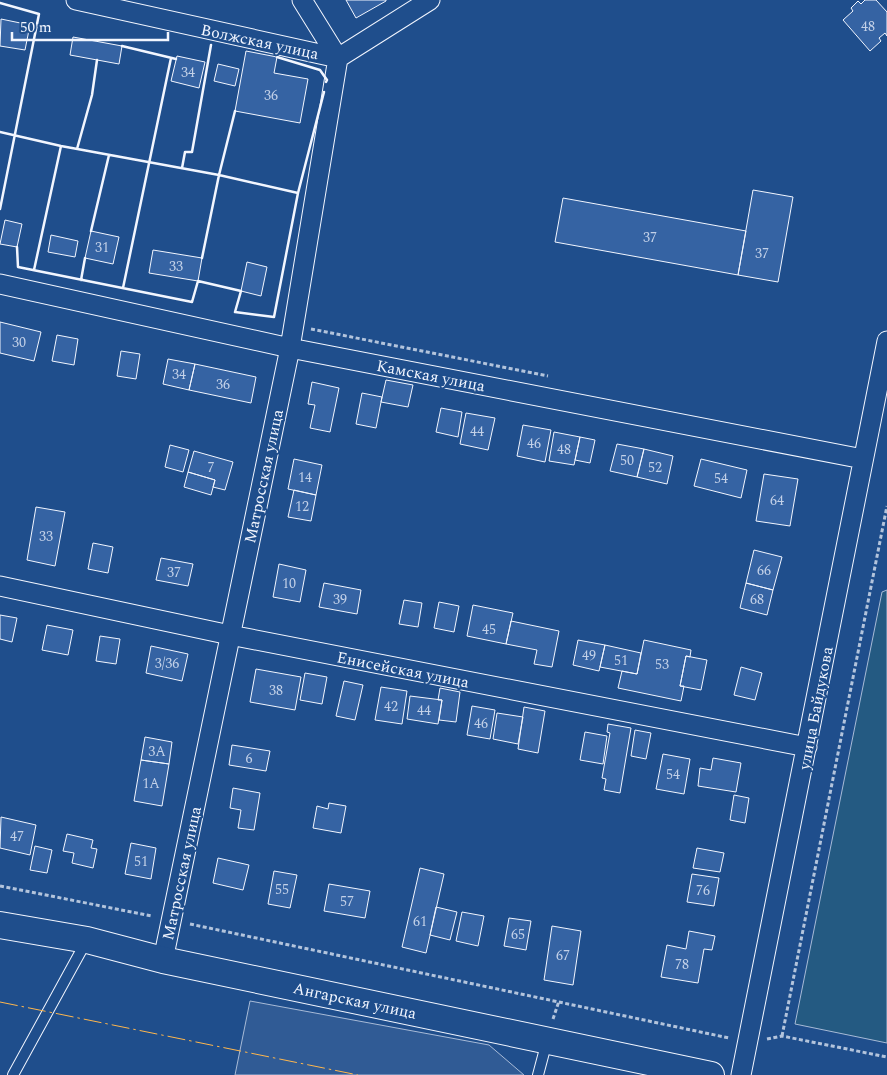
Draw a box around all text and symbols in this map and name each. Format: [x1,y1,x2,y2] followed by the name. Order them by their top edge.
[12,10,169,42] scale bar
[20,16,52,39] text: 50 m
[861,16,875,37] house number: 48
[199,18,321,66] street label: Волжская улица
[181,62,195,83] house number: 34
[264,85,278,106] house number: 36
[643,227,657,248] house number: 37
[95,237,109,258] house number: 31
[755,243,769,264] house number: 37
[169,256,183,277] house number: 33
[12,332,26,353] house number: 30
[374,354,487,398] street label: Камская улица
[172,364,186,385] house number: 34
[216,374,230,395] house number: 36
[238,407,290,545] street label: Матросская улица
[470,421,484,442] house number: 44
[527,433,541,454] house number: 46
[557,439,571,460] house number: 48
[620,450,634,471] house number: 50
[208,457,215,478] house number: 7
[648,457,662,478] house number: 52
[298,467,312,488] house number: 14
[714,468,728,489] house number: 54
[770,490,784,511] house number: 64
[295,496,309,517] house number: 12
[39,526,53,547] house number: 33
[757,560,771,581] house number: 66
[167,562,181,583] house number: 37
[282,573,296,594] house number: 10
[333,589,347,610] house number: 39
[750,589,764,610] house number: 68
[482,619,496,640] house number: 45
[792,644,840,773] street label: улица Байдукова
[335,645,471,695] street label: Енисейская улица
[582,645,596,666] house number: 49
[614,650,628,671] house number: 51
[155,653,179,674] house number: 3/36
[655,654,669,675] house number: 53
[269,680,283,701] house number: 38
[384,696,398,717] house number: 42
[417,700,431,721] house number: 44
[474,713,488,734] house number: 46
[148,741,166,762] house number: 3А
[246,748,253,769] house number: 6
[666,764,680,785] house number: 54
[142,773,160,794] house number: 1А
[156,804,208,942] street label: Матросская улица
[10,826,24,847] house number: 47
[134,851,148,872] house number: 51
[275,879,289,900] house number: 55
[696,880,710,901] house number: 76
[340,891,354,912] house number: 57
[413,911,427,932] house number: 61
[511,924,525,945] house number: 65
[556,945,570,966] house number: 67
[675,954,689,975] house number: 78
[291,976,419,1026] street label: Ангарская улица

